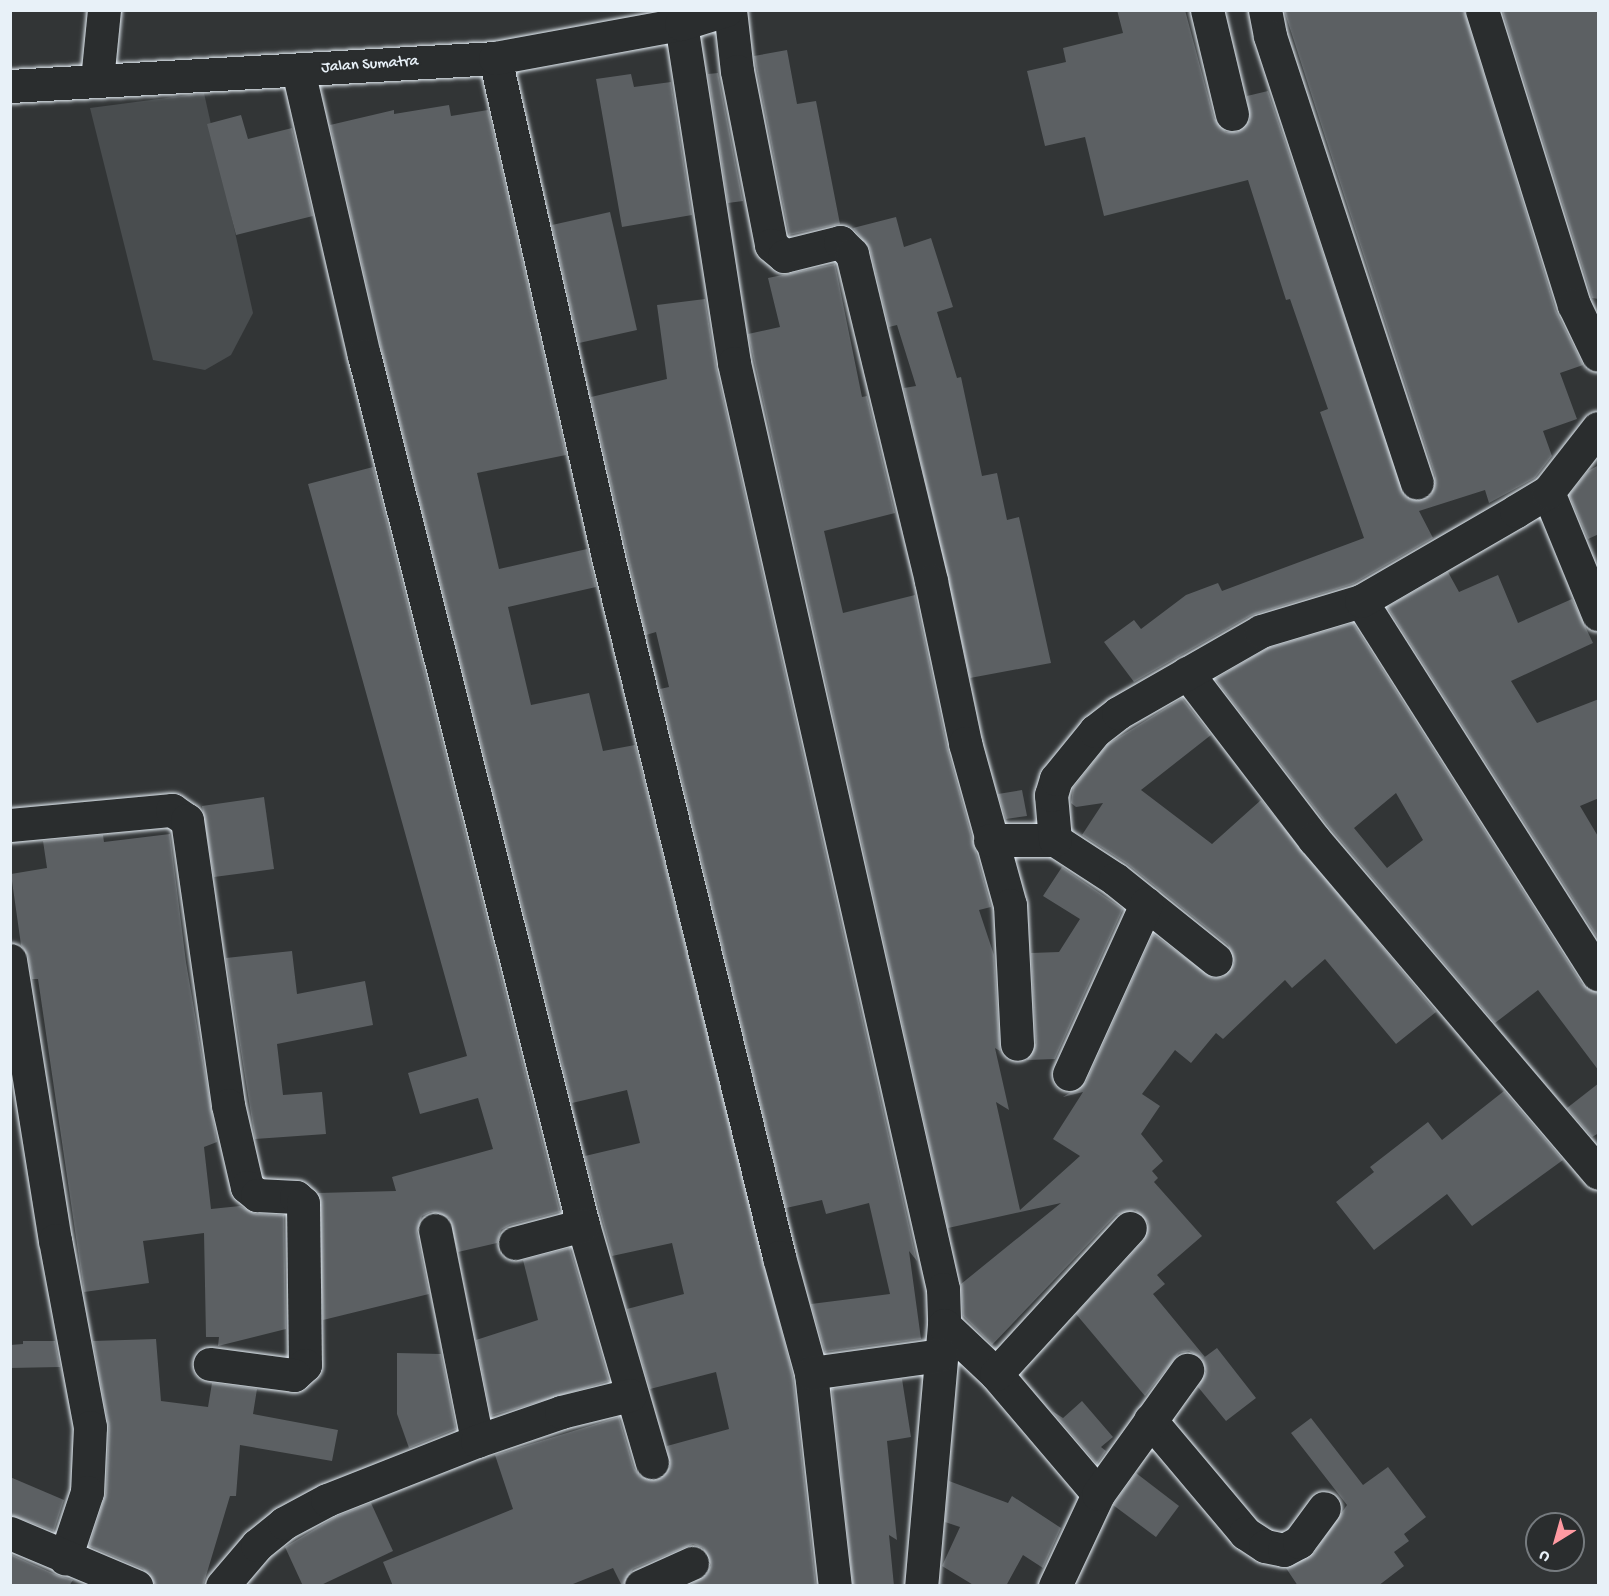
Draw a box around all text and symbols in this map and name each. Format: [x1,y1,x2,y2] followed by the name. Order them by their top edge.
[321,53,419,79] street label: Jalan Sumatra
[1525,1512,1585,1572] north arrow
[1536,1545,1554,1566] text: U

